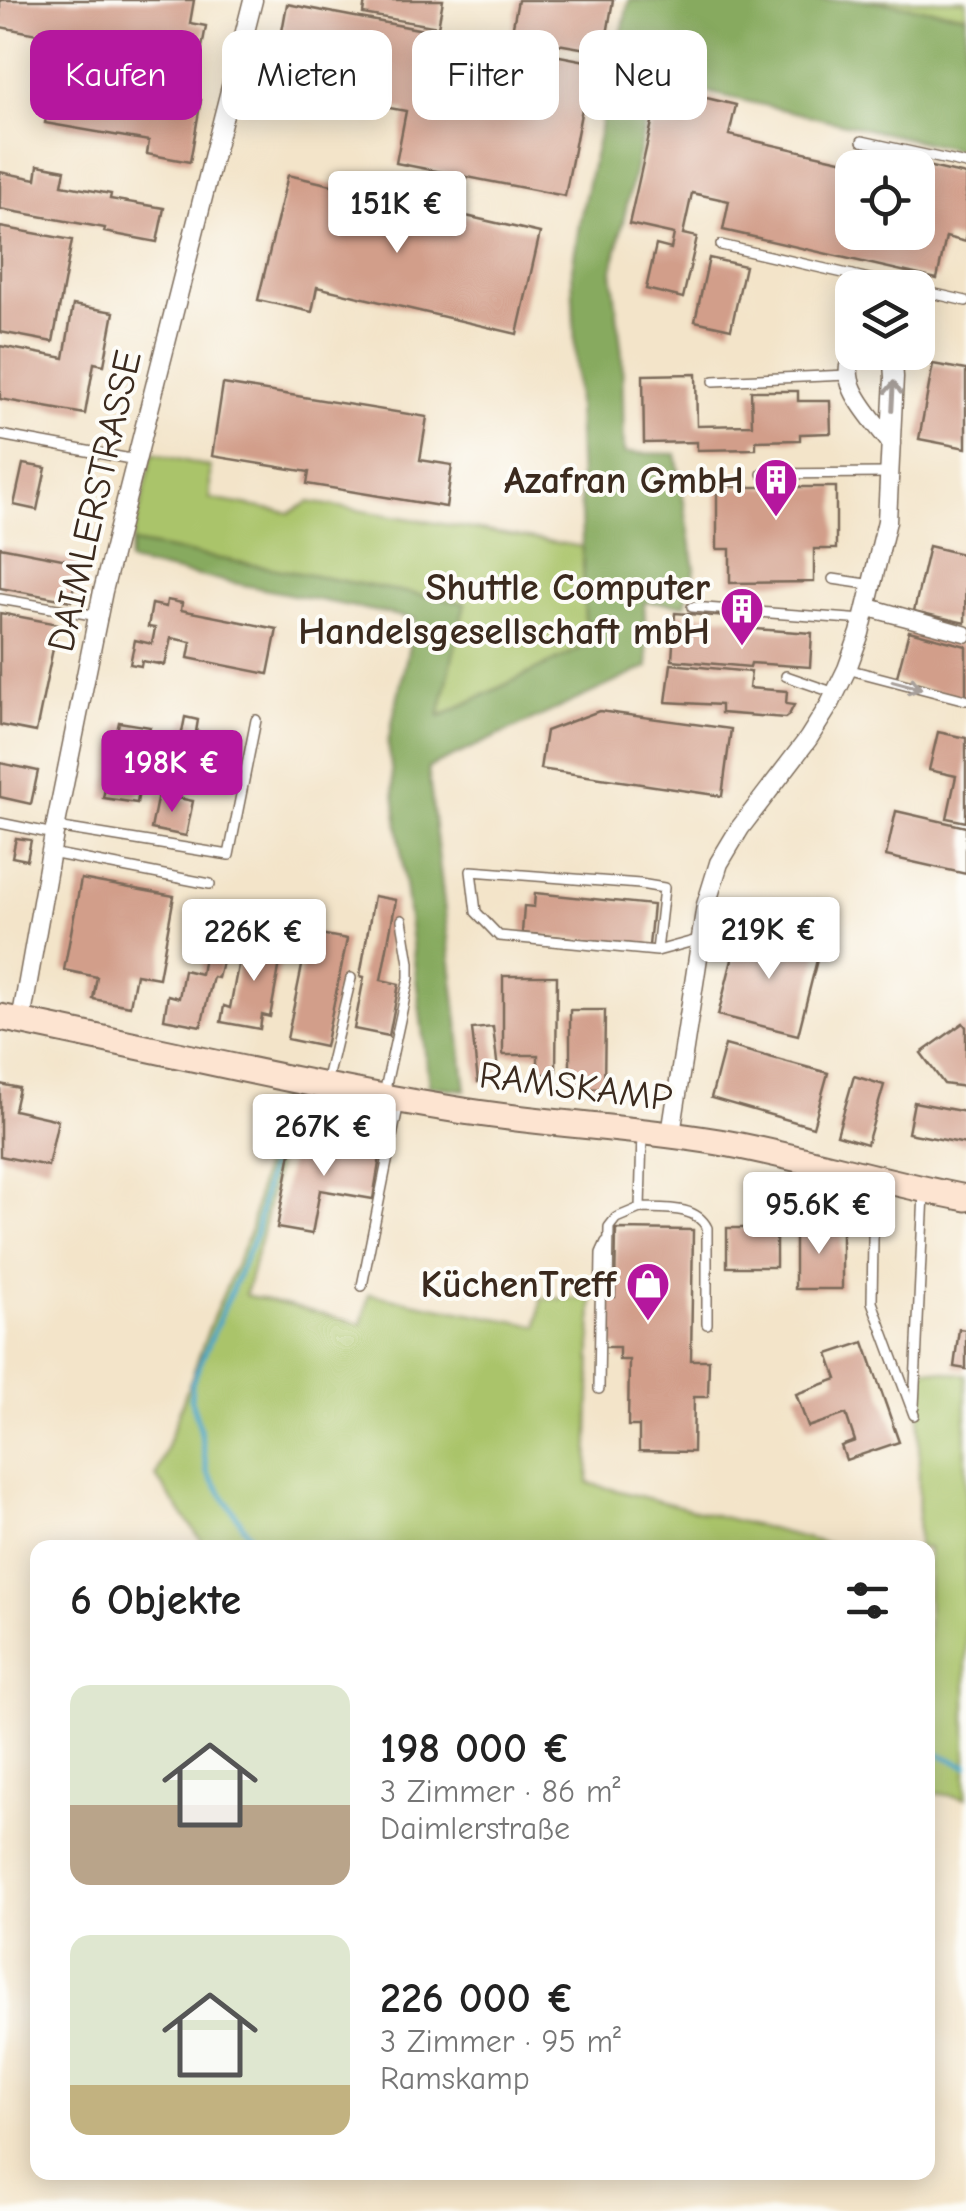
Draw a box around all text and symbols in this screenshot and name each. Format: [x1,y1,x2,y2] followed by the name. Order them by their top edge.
[30,30,202,120] chip: Kaufen
[222,30,392,120] chip: Mieten
[412,30,559,120] chip: Filter
[579,30,707,120] chip: Neu
[835,150,935,370] map controls
[835,150,935,250] button: locate
[316,171,478,256] pin: 151K €
[350,185,444,222] text: 151K €
[835,270,935,370] button: layers
[39,346,151,656] street label: DAIMLERSTRASSE
[884,381,903,413] one-way arrow
[753,457,799,518] building icon: Azafran GmbH
[504,459,744,503] place label: Azafran GmbH
[298,566,711,654] place label: Shuttle Computer Handelsgesellschaft mbH
[719,586,765,647] building icon: Shuttle Computer Handelsgesellschaft mbH
[891,676,922,695] one-way arrow
[91,730,253,815] pin: 198K €
[123,744,221,781] text: 198K €
[688,897,850,982] pin: 219K €
[173,899,335,984] pin: 226K €
[721,911,817,948] text: 219K €
[204,913,304,950] text: 226K €
[477,1053,675,1121] street label: RAMSKAMP
[243,1094,405,1179] pin: 267K €
[275,1108,373,1145] text: 267K €
[727,1172,911,1257] pin: 95.6K €
[765,1186,873,1223] text: 95.6K €
[625,1261,671,1322] shop icon: KüchenTreff
[421,1263,618,1307] place label: KüchenTreff
[840,1573,895,1628] icon: filters
[70,1576,241,1625] text: 6 Objekte
[380,1724,571,1773] text: 198 000 €
[150,1725,270,1845] icon: home
[380,1773,620,1810] text: 3 Zimmer · 86 m²
[380,1810,570,1847] text: Daimlerstraße
[380,1974,575,2023] text: 226 000 €
[150,1975,270,2095] icon: home
[380,2023,621,2060] text: 3 Zimmer · 95 m²
[380,2060,530,2097] text: Ramskamp

